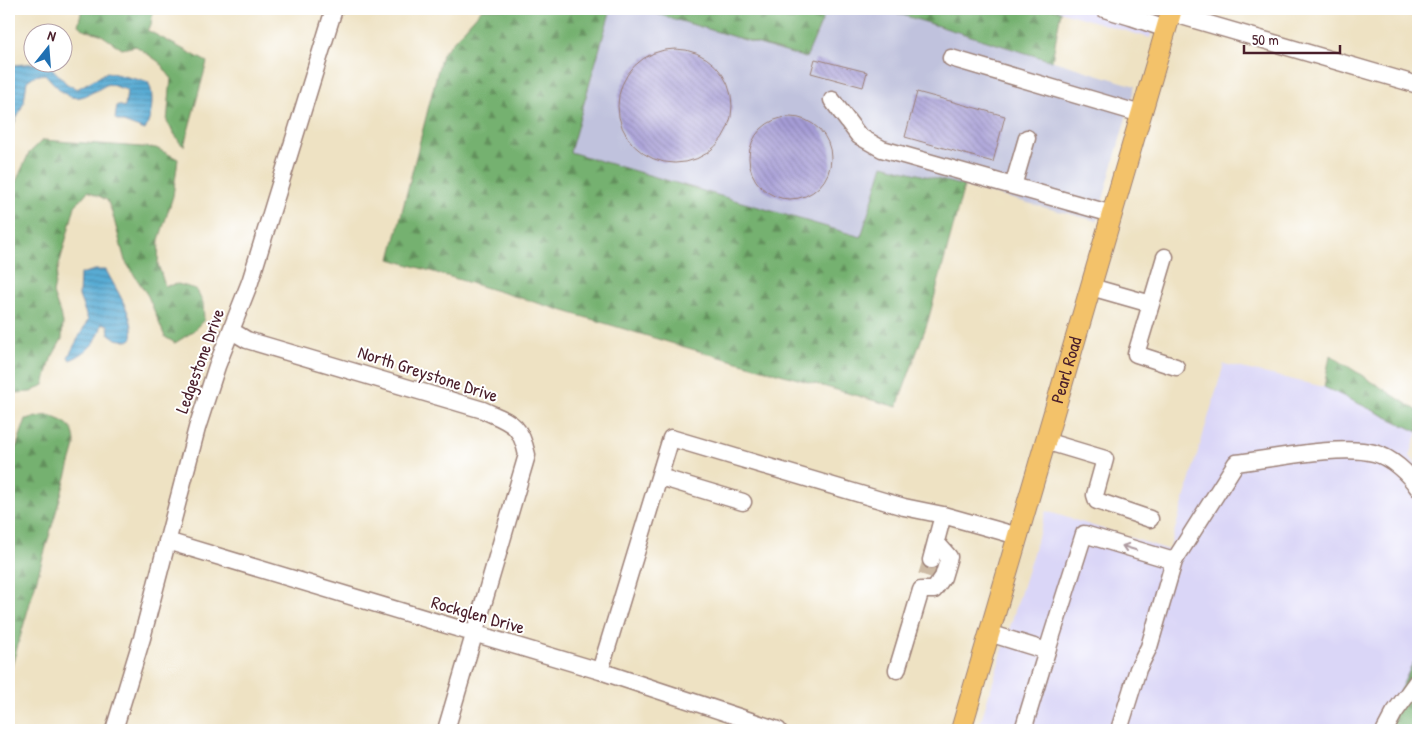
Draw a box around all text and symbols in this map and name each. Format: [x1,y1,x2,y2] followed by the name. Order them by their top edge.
[22,22,72,72] north arrow
[1244,22,1341,54] scale bar
[46,25,59,45] text: N
[1252,29,1279,50] text: 50 m
[169,305,230,417] street label: Ledgestone Drive
[1044,334,1087,406] street label: Pearl Road
[355,339,501,408] street label: North Greystone Drive
[1121,542,1137,552] one-way arrow
[429,589,528,640] street label: Rockglen Drive

